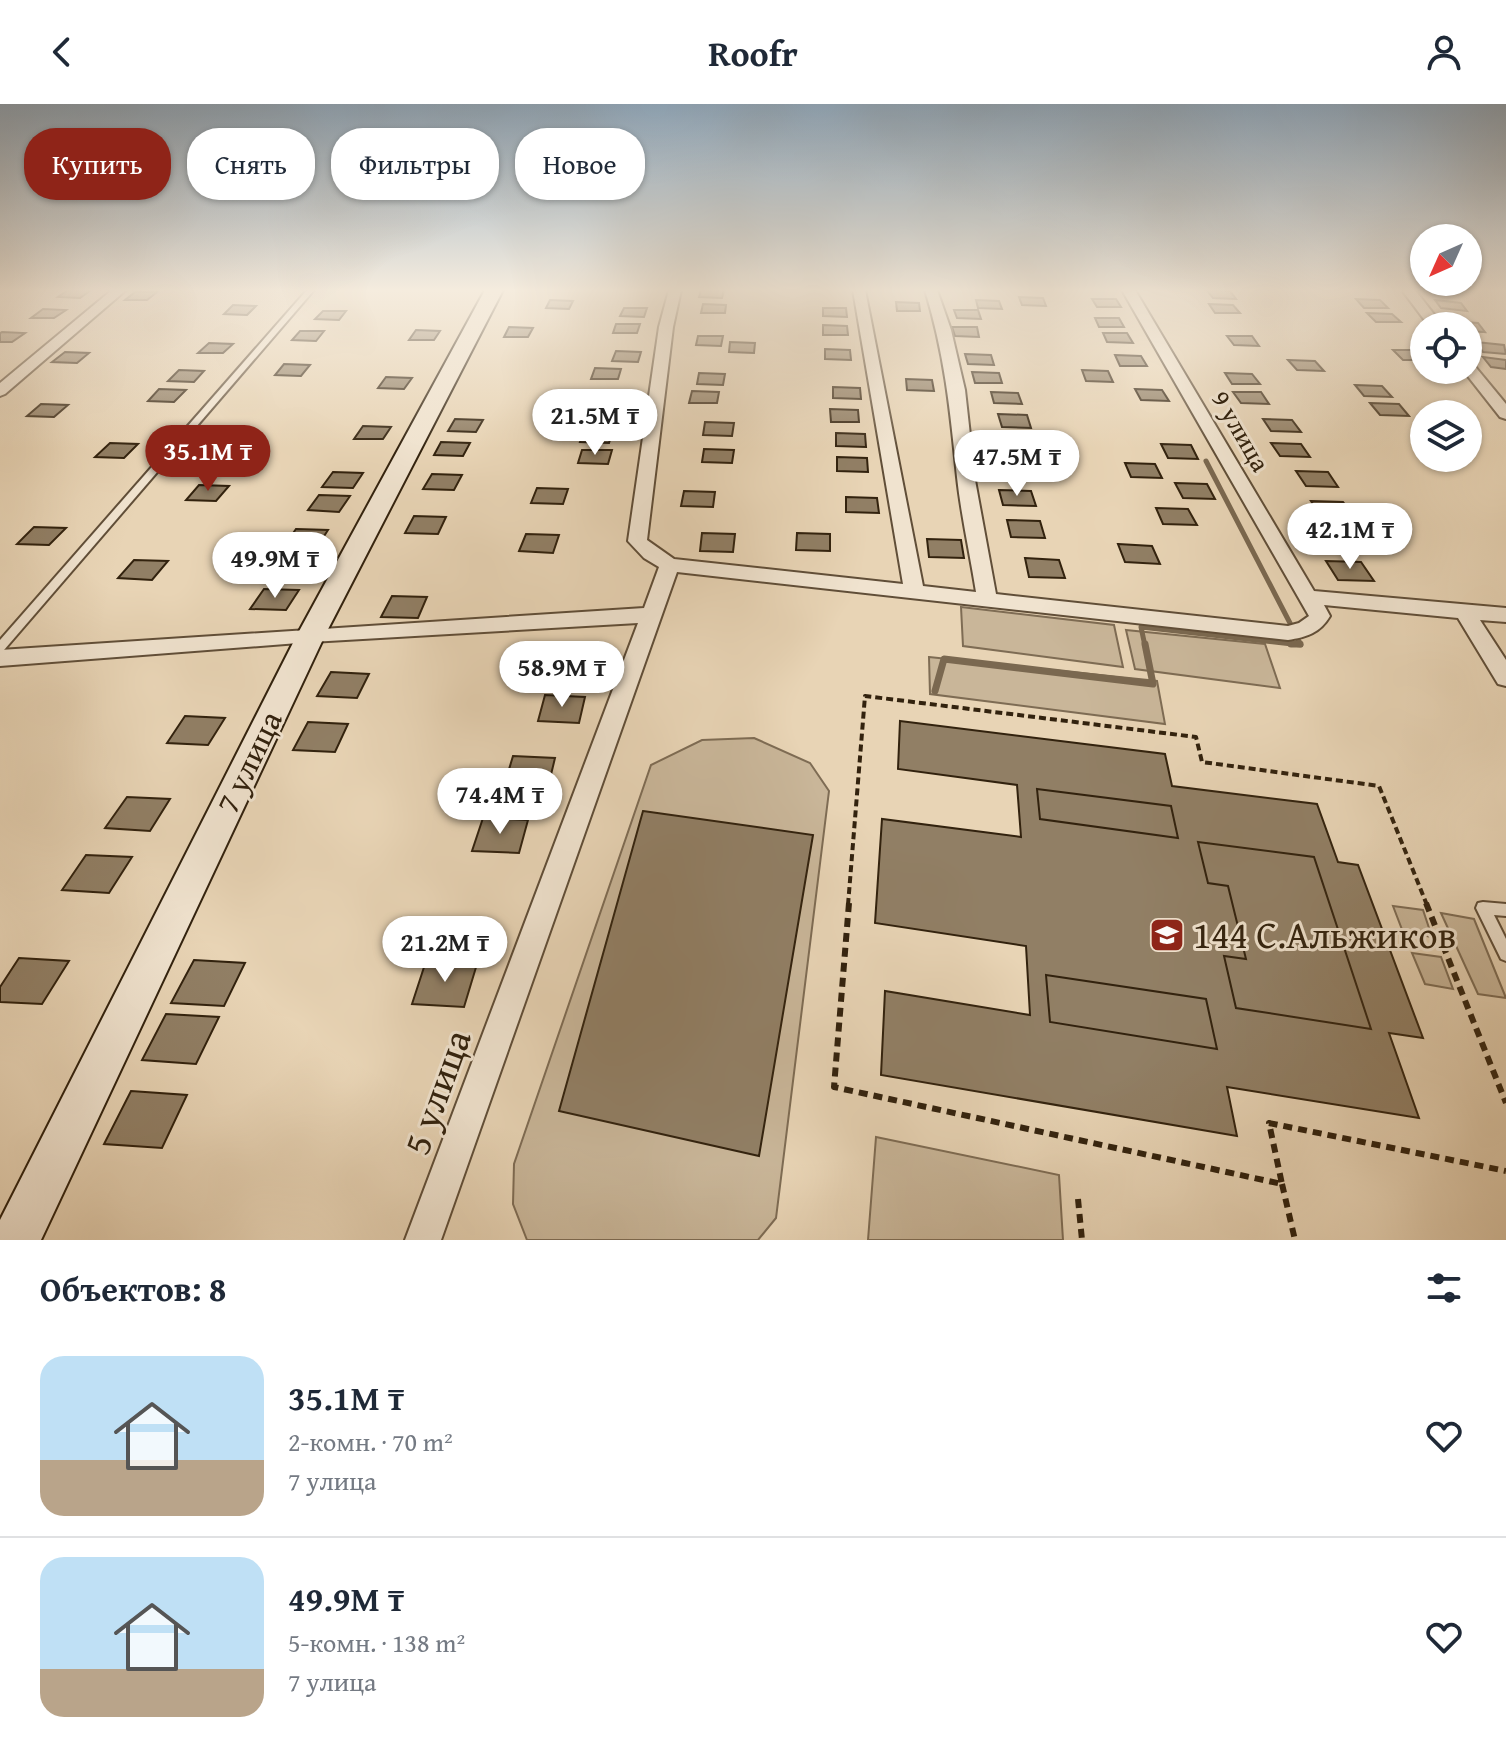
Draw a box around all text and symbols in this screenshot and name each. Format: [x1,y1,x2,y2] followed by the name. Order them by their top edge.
[708,26,798,79] text: Roofr
[40,30,84,74] icon: back
[1422,30,1466,74] icon: person
[24,128,171,200] chip: Купить
[187,128,315,200] chip: Снять
[331,128,499,200] chip: Фильтры
[515,128,645,200] chip: Новое
[1410,224,1482,296] north arrow
[1410,224,1482,472] map controls
[1410,312,1482,384] button: locate
[1202,383,1281,479] street label: 9 улица
[521,389,669,457] pin: 21.5M ₸
[550,395,640,434] text: 21.5M ₸
[1410,400,1482,472] button: layers
[134,425,282,493] pin: 35.1M ₸
[943,430,1091,498] pin: 47.5M ₸
[163,431,253,470] text: 35.1M ₸
[972,436,1062,475] text: 47.5M ₸
[1276,503,1424,571] pin: 42.1M ₸
[1305,509,1395,548] text: 42.1M ₸
[201,532,349,600] pin: 49.9M ₸
[230,538,320,577] text: 49.9M ₸
[488,641,636,709] pin: 58.9M ₸
[517,647,607,686] text: 58.9M ₸
[204,702,294,821] street label: 7 улица
[426,768,574,836] pin: 74.4M ₸
[455,774,545,813] text: 74.4M ₸
[1193,906,1456,962] place label: 144 С.Альжиков
[371,916,519,984] pin: 21.2M ₸
[1148,916,1186,954] school or university icon: 144 С.Альжиков
[400,922,490,961] text: 21.2M ₸
[388,1021,484,1162] street label: 5 улица
[40,1264,226,1313] text: Объектов: 8
[1422,1266,1466,1310] icon: filters
[288,1373,405,1422] text: 35.1M ₸
[104,1388,200,1484] icon: home
[1422,1414,1466,1458] icon: heart
[288,1422,453,1461] text: 2-комн. · 70 m²
[288,1461,376,1500] text: 7 улица
[288,1574,405,1623] text: 49.9M ₸
[104,1589,200,1685] icon: home
[1422,1615,1466,1659] icon: heart
[288,1623,465,1662] text: 5-комн. · 138 m²
[288,1662,376,1701] text: 7 улица

